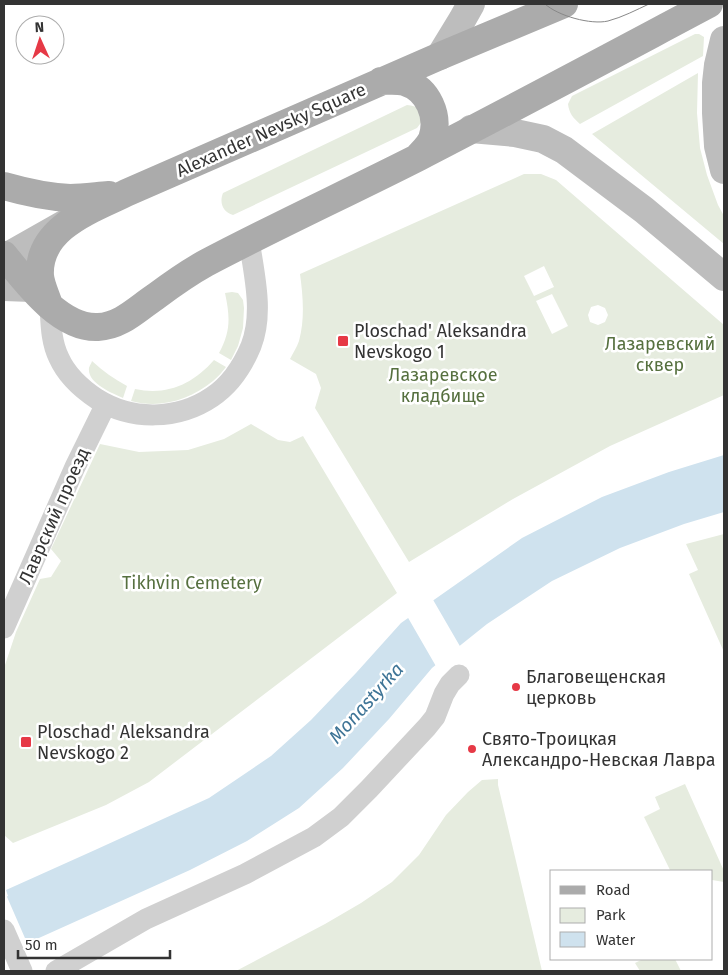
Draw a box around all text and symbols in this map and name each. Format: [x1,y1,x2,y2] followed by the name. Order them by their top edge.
[15,15,65,65] north arrow
[34,19,44,36] text: N
[173,78,369,182] street label: Alexander Nevsky Square
[354,320,527,363] place label: Ploschad' Aleksandra Nevskogo 1
[605,333,715,376] park label: Лазаревский сквер
[336,334,350,348] marker: Ploschad' Aleksandra Nevskogo 1
[389,364,497,407] park label: Лазаревское кладбище
[14,444,94,588] street label: Лаврский проезд
[122,572,262,594] park label: Tikhvin Cemetery
[324,658,408,748] water label: Monastyrka
[526,666,666,709] place label: Благовещенская церковь
[510,681,522,693] marker: Благовещенская церковь
[37,721,210,764] place label: Ploschad' Aleksandra Nevskogo 2
[482,728,715,771] place label: Свято-Троицкая Александро-Невская Лавра
[19,735,33,749] marker: Ploschad' Aleksandra Nevskogo 2
[466,743,478,755] marker: Свято-Троицкая Александро-Невская Лавра
[550,870,713,960] legend
[596,881,631,899] text: Road
[596,906,626,924] text: Park
[18,928,170,960] scale bar
[596,931,635,949] text: Water
[25,936,58,954] text: 50 m

